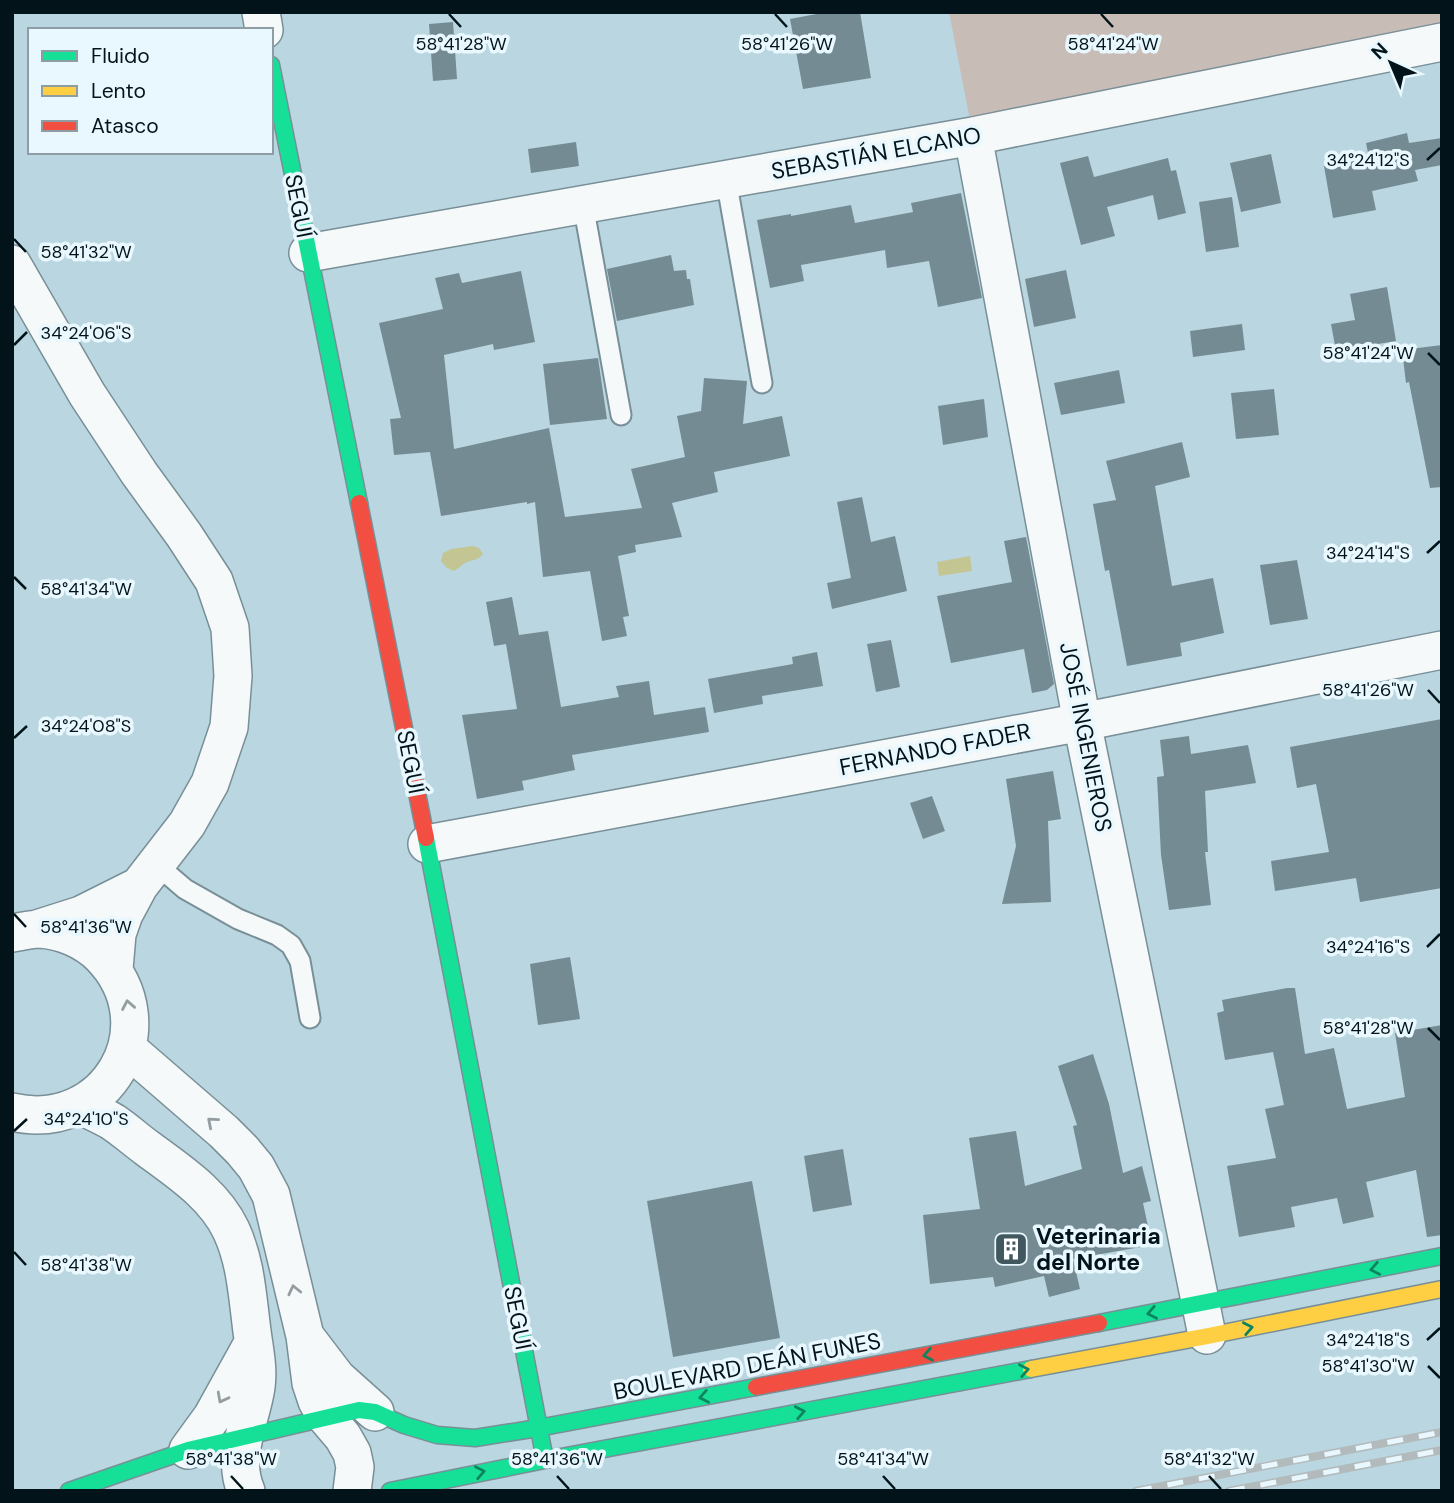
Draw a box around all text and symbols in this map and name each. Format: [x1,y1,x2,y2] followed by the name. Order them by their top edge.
[28,28,273,154] legend
[1356,28,1426,98] north arrow
[415,32,507,56] text: 58°41'28"W
[741,32,833,56] text: 58°41'26"W
[1067,32,1159,56] text: 58°41'24"W
[1366,37,1393,65] text: N
[91,42,150,70] text: Fluido
[91,77,146,105] text: Lento
[91,112,159,140] text: Atasco
[769,120,983,186] street label: SEBASTIÁN ELCANO
[1326,148,1410,172] text: 34°24'12"S
[278,172,320,241] street label: SEGUÍ
[40,240,132,264] text: 58°41'32"W
[41,321,131,345] text: 34°24'06"S
[1322,341,1414,365] text: 58°41'24"W
[1326,541,1410,565] text: 34°24'14"S
[40,577,132,601] text: 58°41'34"W
[1053,640,1119,834] street label: JOSÉ INGENIEROS
[1322,678,1414,702] text: 58°41'26"W
[41,714,131,738] text: 34°24'08"S
[837,716,1033,782] street label: FERNANDO FADER
[390,728,432,797] street label: SEGUÍ
[40,915,132,939] text: 58°41'36"W
[1326,935,1410,959] text: 34°24'16"S
[121,1000,136,1011] one-way arrow
[1322,1016,1414,1040] text: 58°41'28"W
[43,1107,129,1131] text: 34°24'10"S
[207,1118,220,1130] one-way arrow
[1036,1221,1161,1277] place label: Veterinaria del Norte
[992,1230,1030,1268] building icon: Veterinaria del Norte
[40,1253,132,1277] text: 58°41'38"W
[1369,1261,1381,1276] one-way arrow
[288,1284,302,1296] one-way arrow
[497,1284,539,1353] street label: SEGUÍ
[1146,1305,1157,1320] one-way arrow
[1242,1322,1254,1337] one-way arrow
[611,1325,883,1407] street label: BOULEVARD DEÁN FUNES
[1326,1328,1410,1352] text: 34°24'18"S
[922,1347,934,1362] one-way arrow
[1321,1354,1415,1378] text: 58°41'30"W
[1018,1364,1030,1379] one-way arrow
[698,1389,710,1404] one-way arrow
[217,1391,231,1403] one-way arrow
[794,1405,806,1420] one-way arrow
[185,1447,277,1471] text: 58°41'38"W
[511,1447,603,1471] text: 58°41'36"W
[837,1447,929,1471] text: 58°41'34"W
[1163,1447,1255,1471] text: 58°41'32"W
[474,1466,486,1481] one-way arrow

